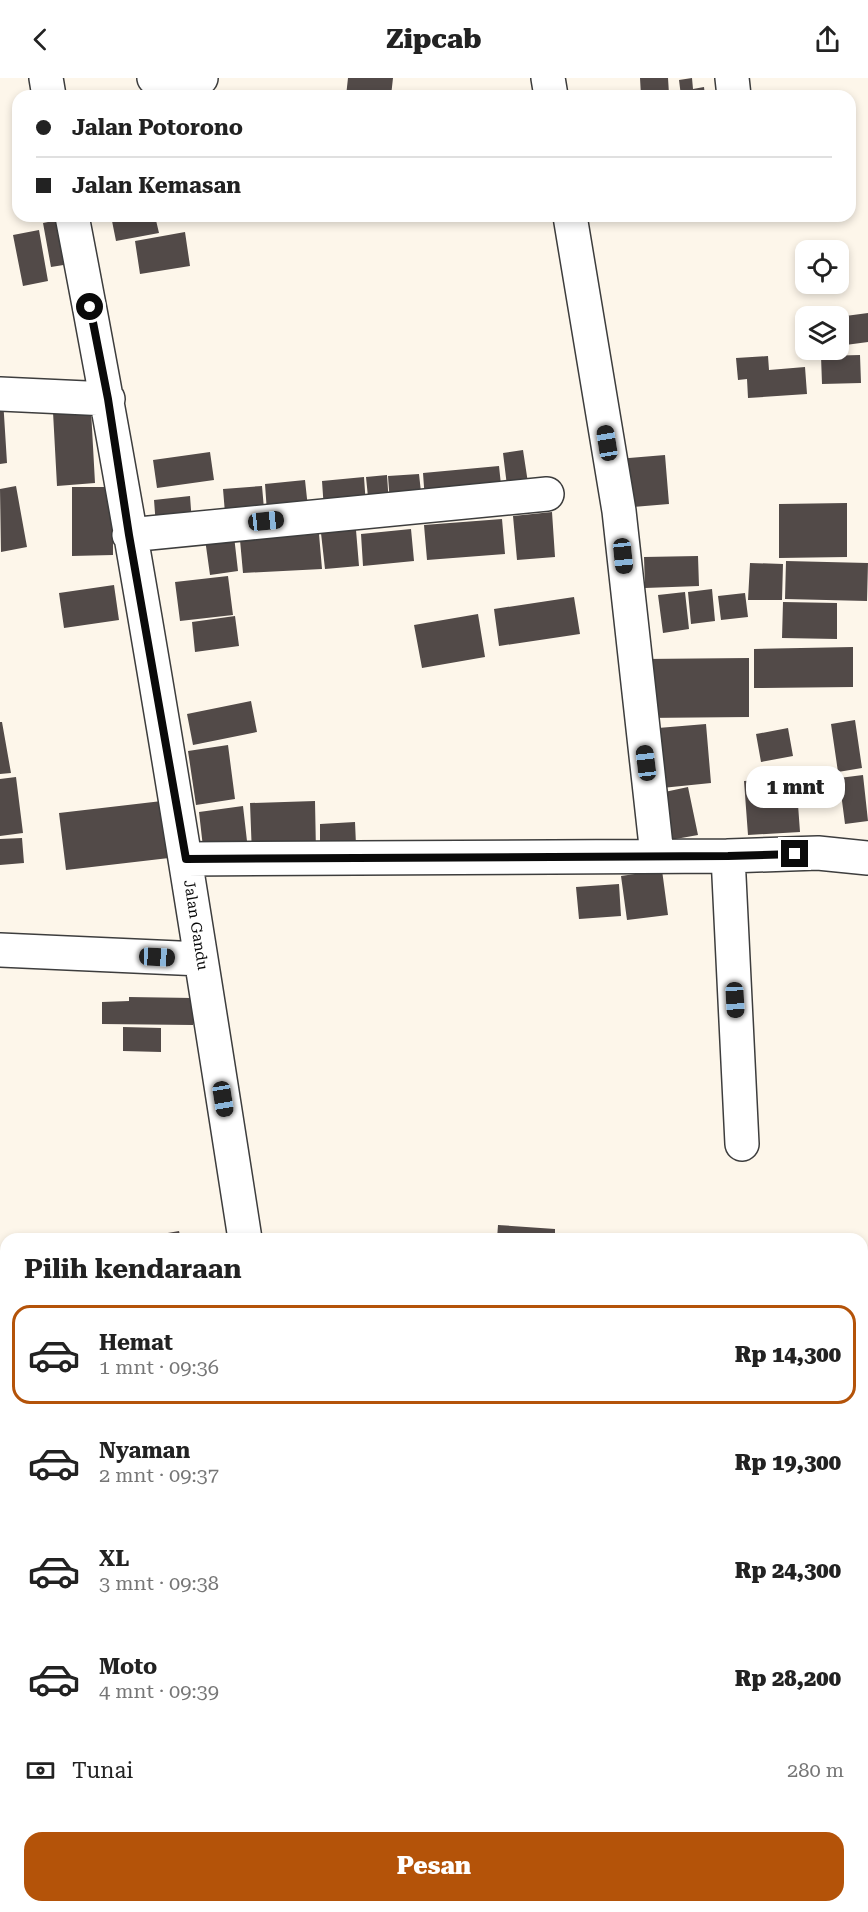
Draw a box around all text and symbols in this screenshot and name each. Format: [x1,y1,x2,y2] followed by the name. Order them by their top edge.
[24,23,57,56] icon: back
[386,23,482,55] text: Zipcab
[811,23,844,56] icon: share
[72,115,243,140] text: Jalan Potorono
[72,173,241,198] text: Jalan Kemasan
[795,240,849,360] map controls
[795,240,849,294] button: locate
[76,293,103,320] route start
[795,306,849,360] button: layers
[595,424,619,462] car
[247,510,285,532] car
[612,537,634,575] car
[635,744,657,782] car
[746,767,844,809] callout: 1 mnt
[767,775,824,799] text: 1 mnt
[781,840,808,867] route end
[180,879,212,972] street label: Jalan Gandu
[139,947,175,967] car
[725,982,745,1018] car
[211,1080,235,1118] car
[24,1253,242,1285] text: Pilih kendaraan
[27,1328,81,1382] icon: car
[99,1330,173,1355] text: Hemat
[735,1342,841,1367] text: Rp 14,300
[99,1355,219,1379] text: 1 mnt · 09:36
[27,1436,81,1490] icon: car
[99,1438,190,1463] text: Nyaman
[735,1450,841,1475] text: Rp 19,300
[99,1463,219,1487] text: 2 mnt · 09:37
[27,1544,81,1598] icon: car
[99,1546,129,1571] text: XL
[735,1558,841,1583] text: Rp 24,300
[99,1571,219,1595] text: 3 mnt · 09:38
[27,1652,81,1706] icon: car
[99,1654,157,1679] text: Moto
[735,1666,841,1691] text: Rp 28,200
[99,1679,219,1703] text: 4 mnt · 09:39
[24,1754,57,1787] icon: cash
[72,1758,133,1783] text: Tunai
[787,1758,844,1782] text: 280 m
[24,1832,844,1901] button: Pesan

